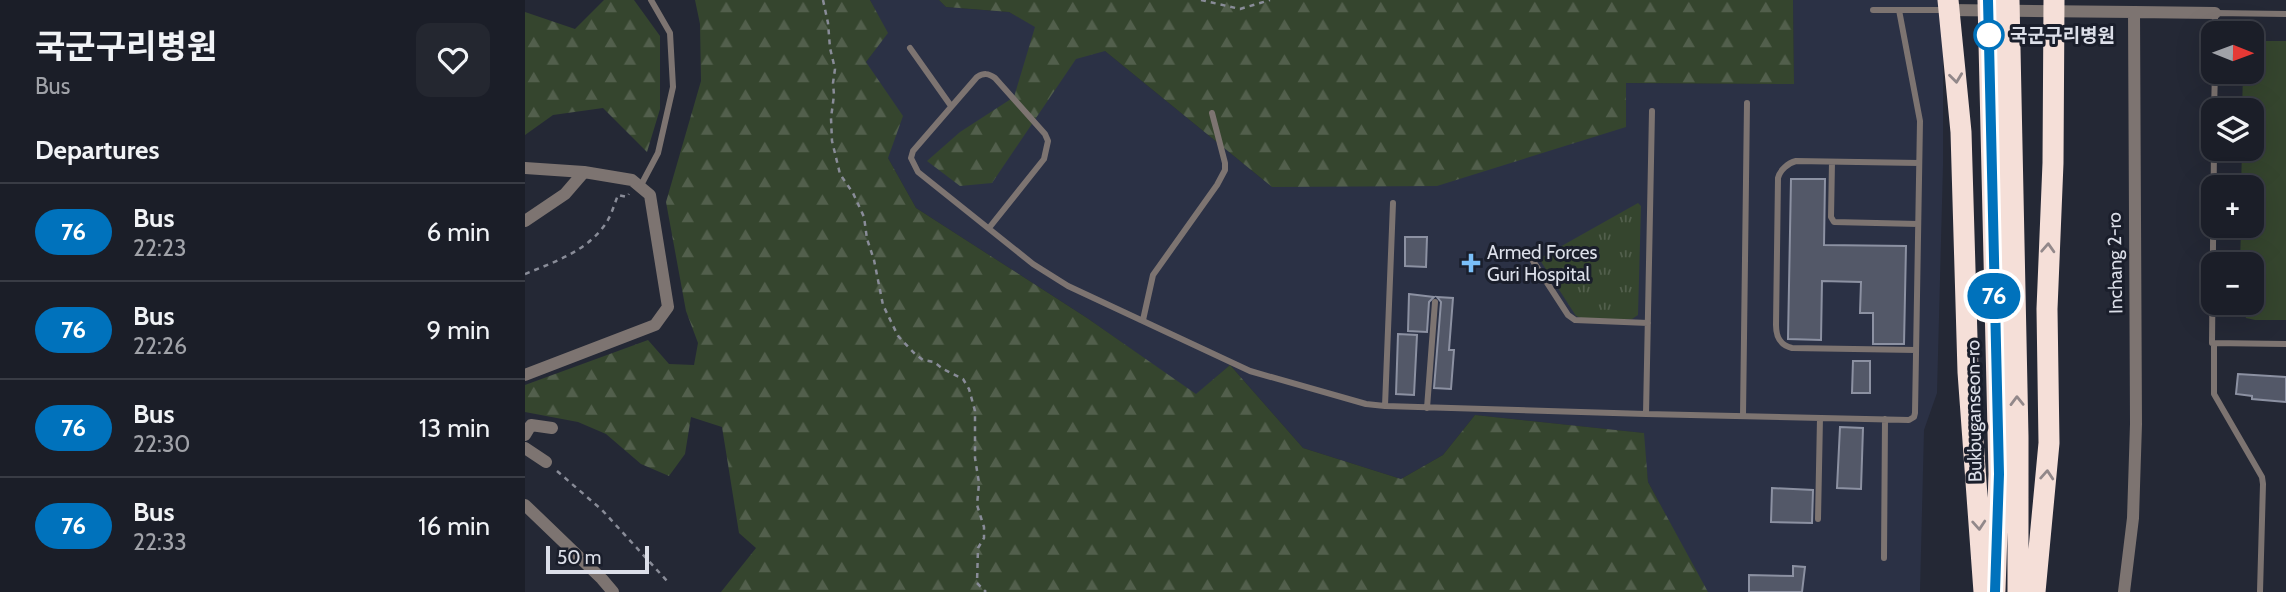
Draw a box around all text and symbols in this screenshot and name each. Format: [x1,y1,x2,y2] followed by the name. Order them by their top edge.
[1974,20,2004,50] marker: 국군구리병원
[2201,21,2265,84] north arrow
[2201,21,2264,315] map controls
[416,23,490,97] button: heart
[2010,24,2115,47] place label: 국군구리병원
[35,26,217,66] text: 국군구리병원
[35,72,70,100] text: Bus
[1948,73,1963,84] one-way arrow
[2201,98,2264,161] button: layers
[35,134,159,166] text: Departures
[2201,175,2264,238] button: +
[133,202,174,234] text: Bus
[2103,212,2127,314] street label: Inchang 2-ro
[427,216,490,248] text: 6 min
[61,217,86,246] text: 76
[133,234,186,262] text: 22:23
[1487,241,1597,286] place label: Armed Forces Guri Hospital
[2041,242,2056,253] one-way arrow
[2201,252,2264,315] button: −
[1461,253,1481,273] marker: Armed Forces Guri Hospital
[1963,273,2025,319] line badge: 76
[1981,281,2007,310] text: 76
[133,300,174,332] text: Bus
[427,314,490,346] text: 9 min
[61,315,86,344] text: 76
[133,332,187,360] text: 22:26
[1961,340,1987,482] street label: Bukbuganseon-ro
[2009,396,2025,406] one-way arrow
[133,398,174,430] text: Bus
[419,412,490,444] text: 13 min
[61,413,86,442] text: 76
[133,430,190,458] text: 22:30
[2039,470,2054,481] one-way arrow
[133,496,174,528] text: Bus
[418,510,490,542] text: 16 min
[61,511,86,540] text: 76
[1971,520,1986,531] one-way arrow
[133,528,187,556] text: 22:33
[546,543,649,575] scale bar
[557,546,601,569] text: 50 m

